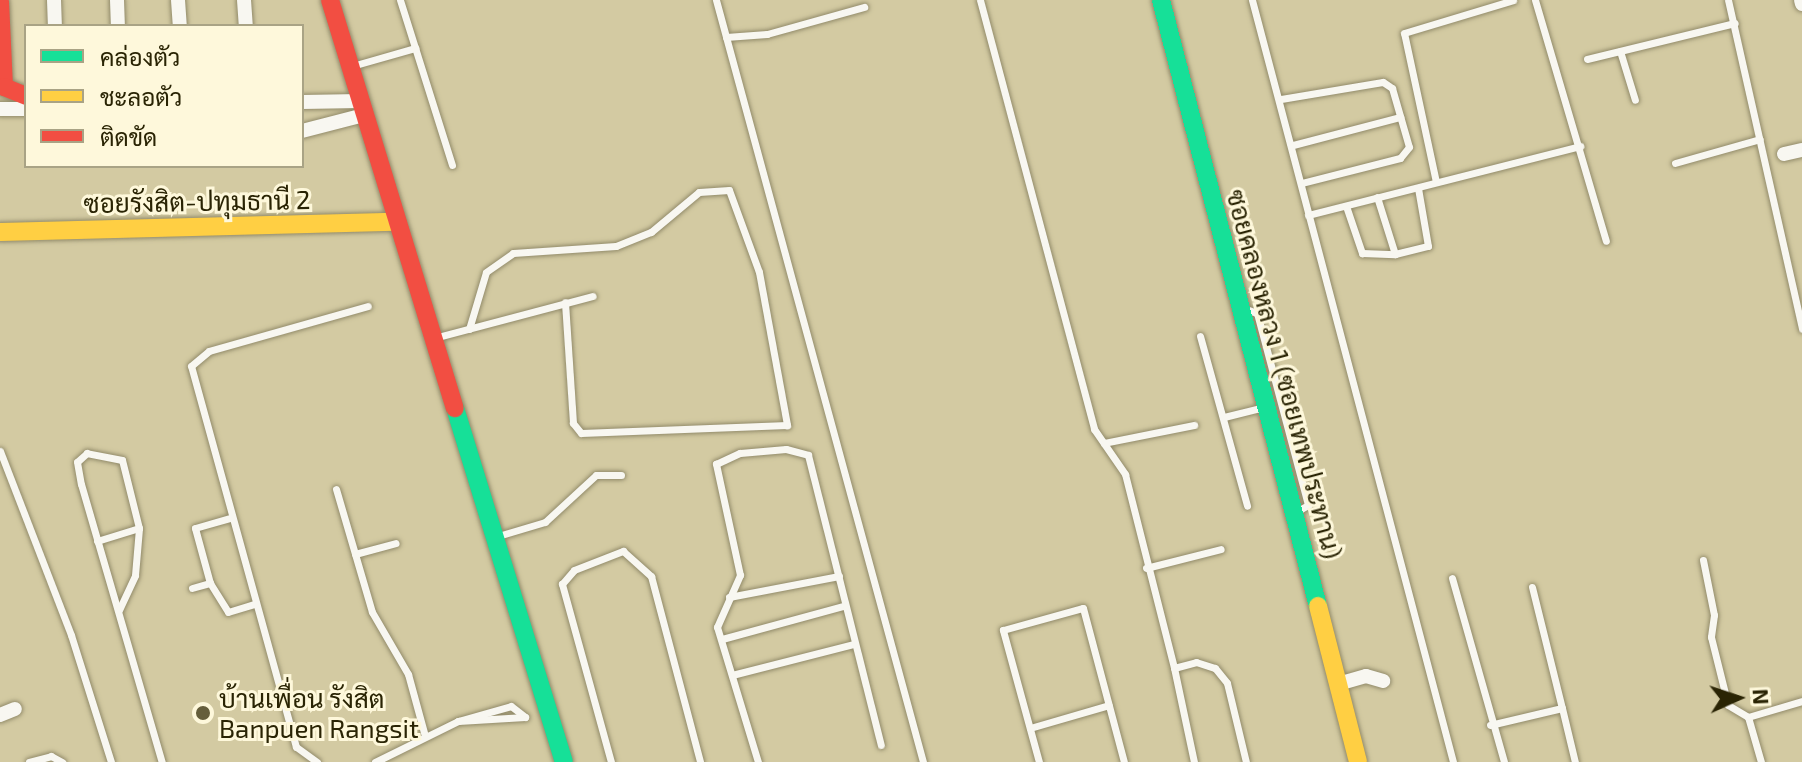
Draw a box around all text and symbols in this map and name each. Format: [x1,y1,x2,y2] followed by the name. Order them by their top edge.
[24,24,304,168] legend
[100,42,180,71] text: คล่องตัว
[100,82,182,111] text: ชะลอตัว
[100,122,157,151] text: ติดขัด
[83,183,311,219] street label: ซอยรังสิต-ปทุมธานี 2
[1221,186,1349,562] street label: ซอยคลองหลวง 1 (ซอยเทพประทาน)
[1698,658,1778,738] north arrow
[219,682,419,744] place label: บ้านเพื่อน รังสิต Banpuen Rangsit
[1749,688,1775,705] text: N
[194,704,212,722] marker: บ้านเพื่อน รังสิต Banpuen Rangsit

